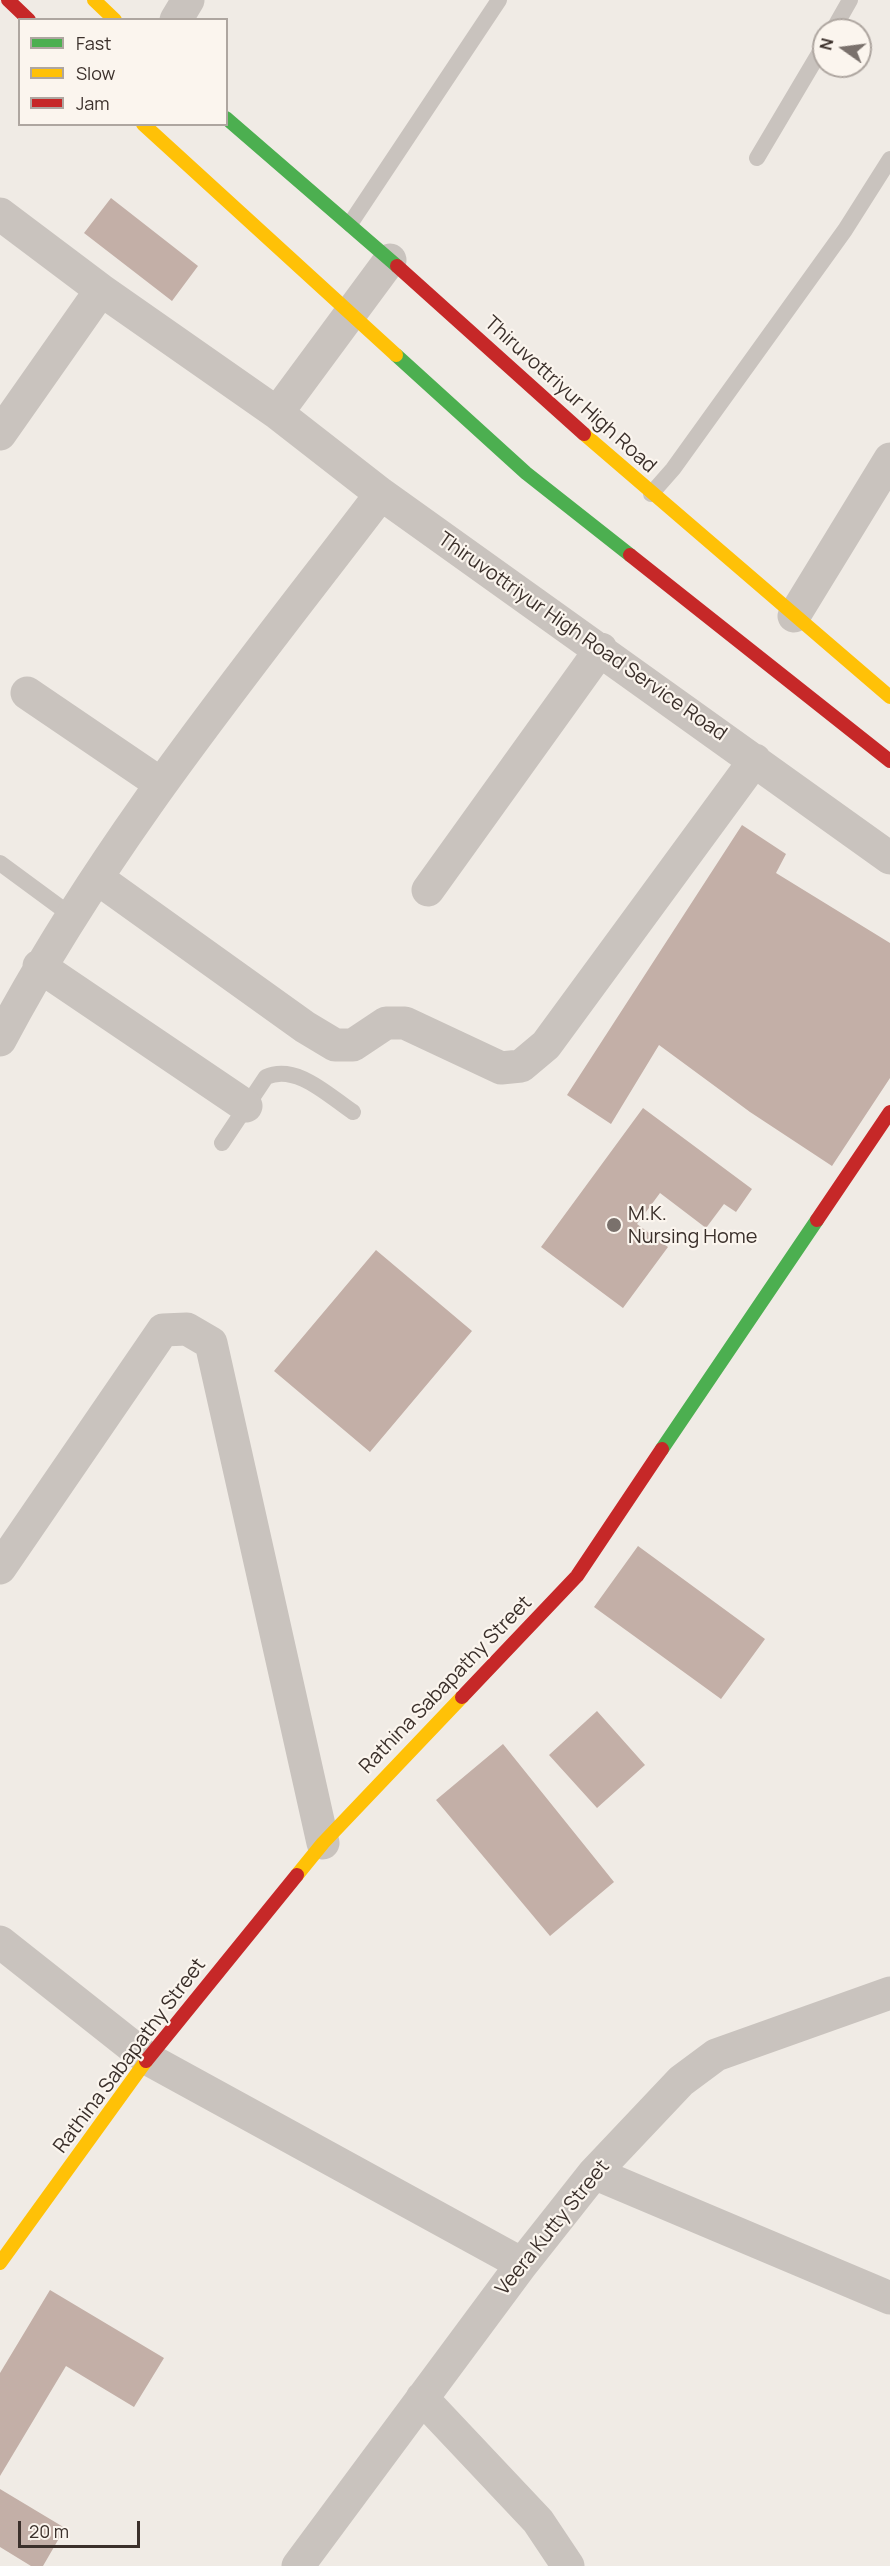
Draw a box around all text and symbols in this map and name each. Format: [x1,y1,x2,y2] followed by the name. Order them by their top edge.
[18,18,228,126] legend
[812,18,872,78] north arrow
[76,31,111,55] text: Fast
[814,36,839,52] text: N
[76,61,115,85] text: Slow
[76,91,110,115] text: Jam
[479,311,661,479] street label: Thiruvottriyur High Road
[433,528,731,746] street label: Thiruvottriyur High Road Service Road
[628,1202,757,1249] place label: M.K. Nursing Home
[605,1216,623,1234] marker: M.K. Nursing Home
[355,1591,537,1779] street label: Rathina Sabapathy Street
[49,1954,211,2158] street label: Rathina Sabapathy Street
[491,2155,615,2301] street label: Veera Kutty Street
[21,2509,142,2547] scale bar
[29,2519,69,2543] text: 20 m

